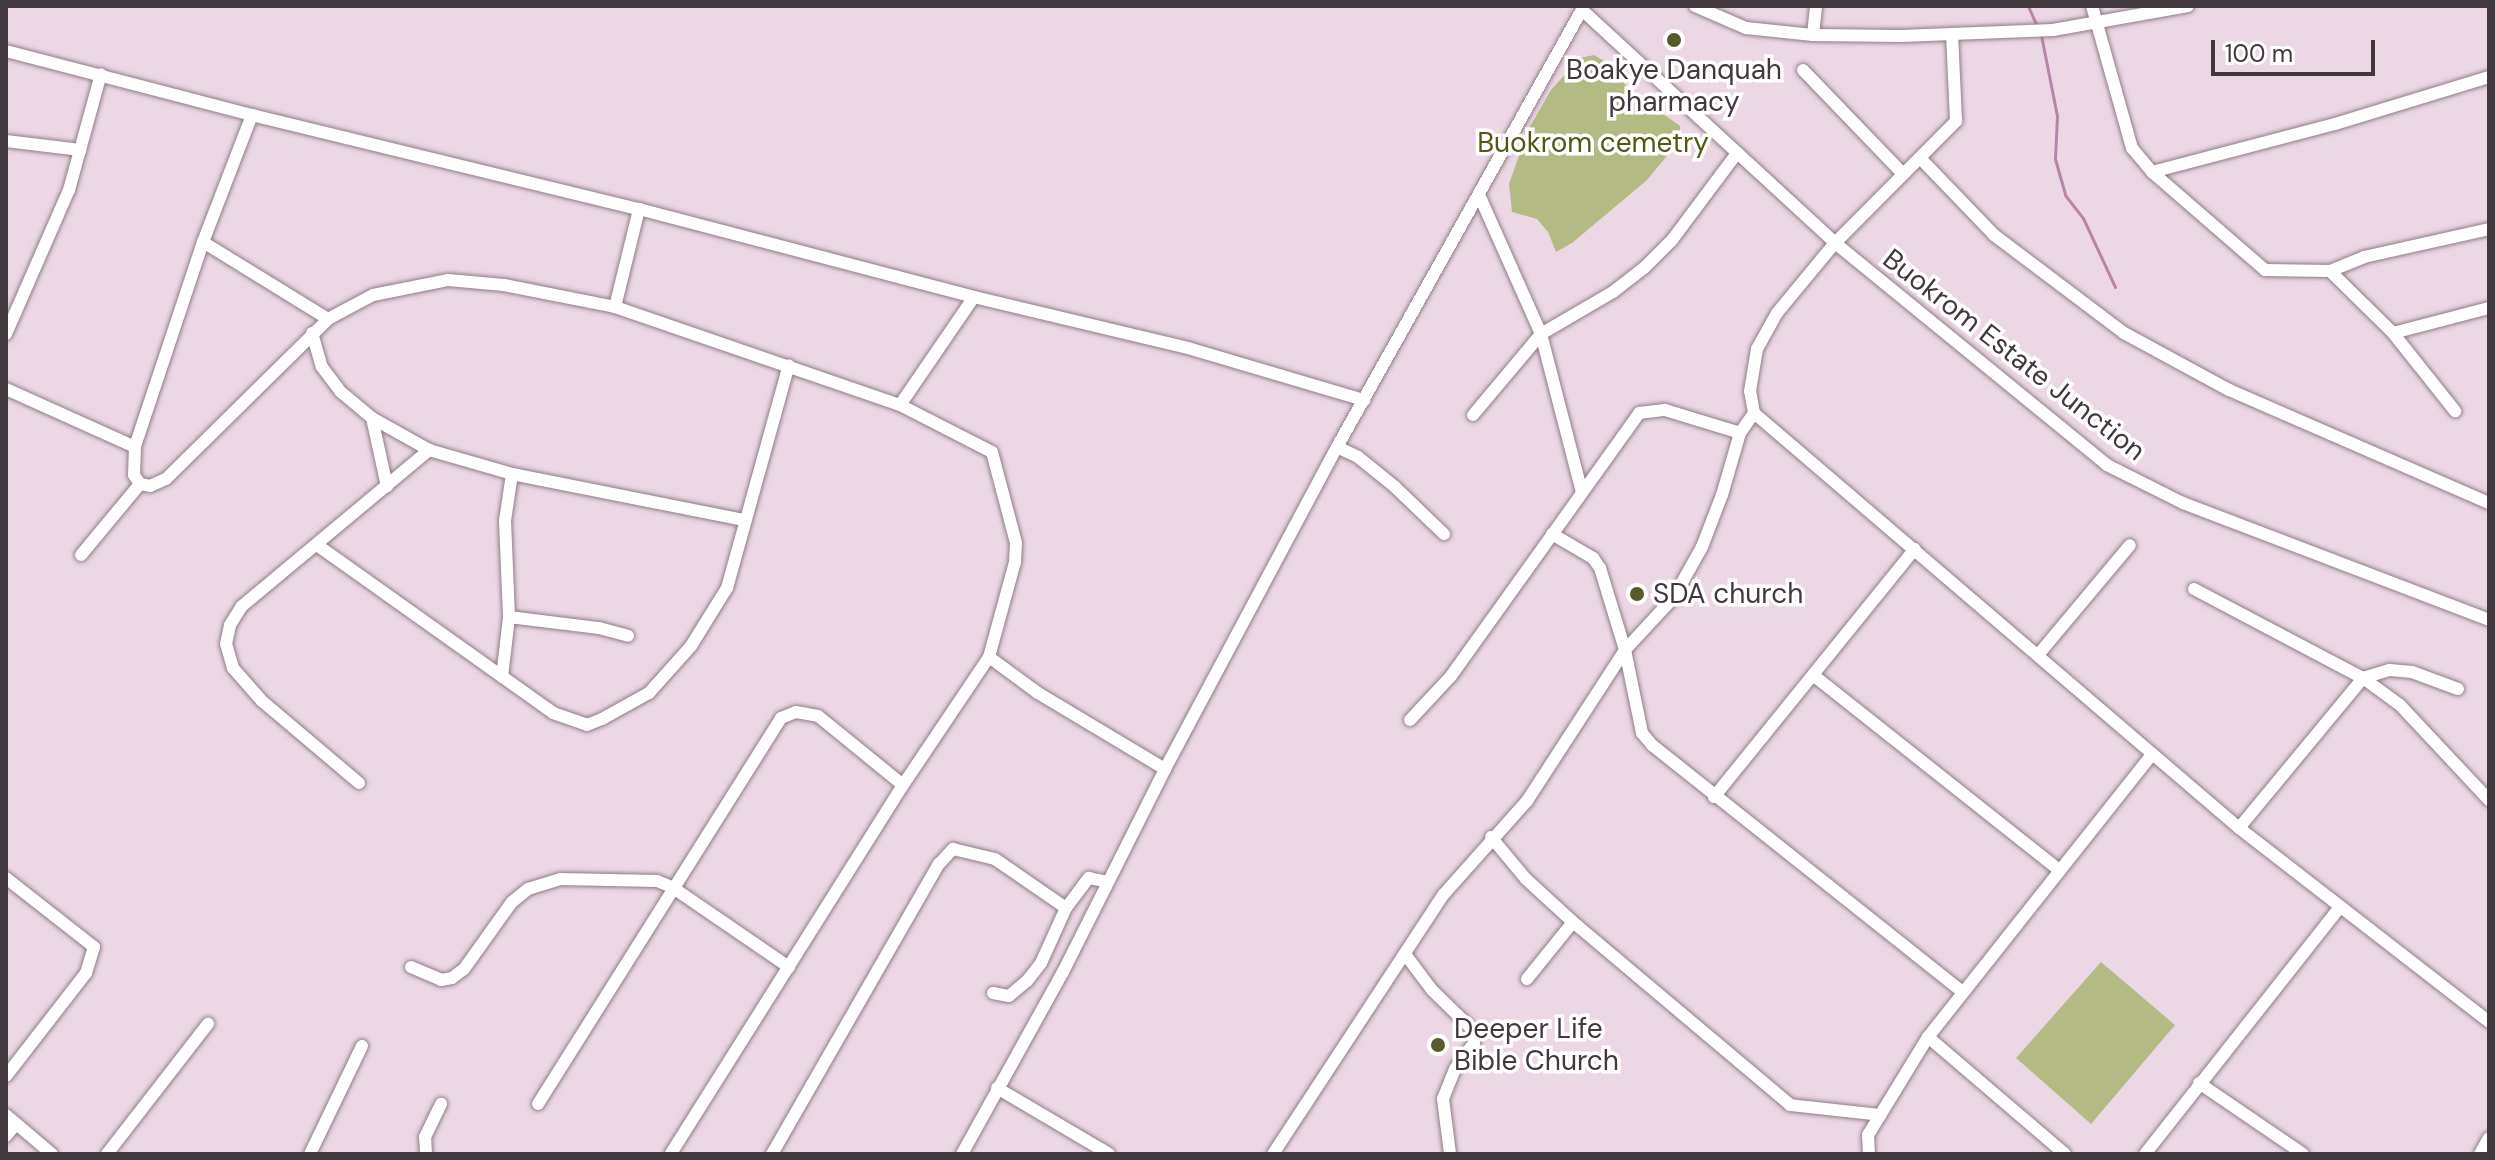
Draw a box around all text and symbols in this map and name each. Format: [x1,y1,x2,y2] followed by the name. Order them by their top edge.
[2215,24,2379,74] scale bar
[1665,31,1683,49] marker: Boakye Danquah pharmacy
[2225,38,2293,69] text: 100 m
[1566,53,1782,119] place label: Boakye Danquah pharmacy
[1477,126,1709,160] park label: Buokrom cemetry
[1876,242,2152,468] street label: Buokrom Estate Junction
[1653,577,1803,611] place label: SDA church
[1628,585,1646,603] marker: SDA church
[1454,1012,1619,1078] place label: Deeper Life Bible Church
[1429,1036,1447,1054] marker: Deeper Life Bible Church

